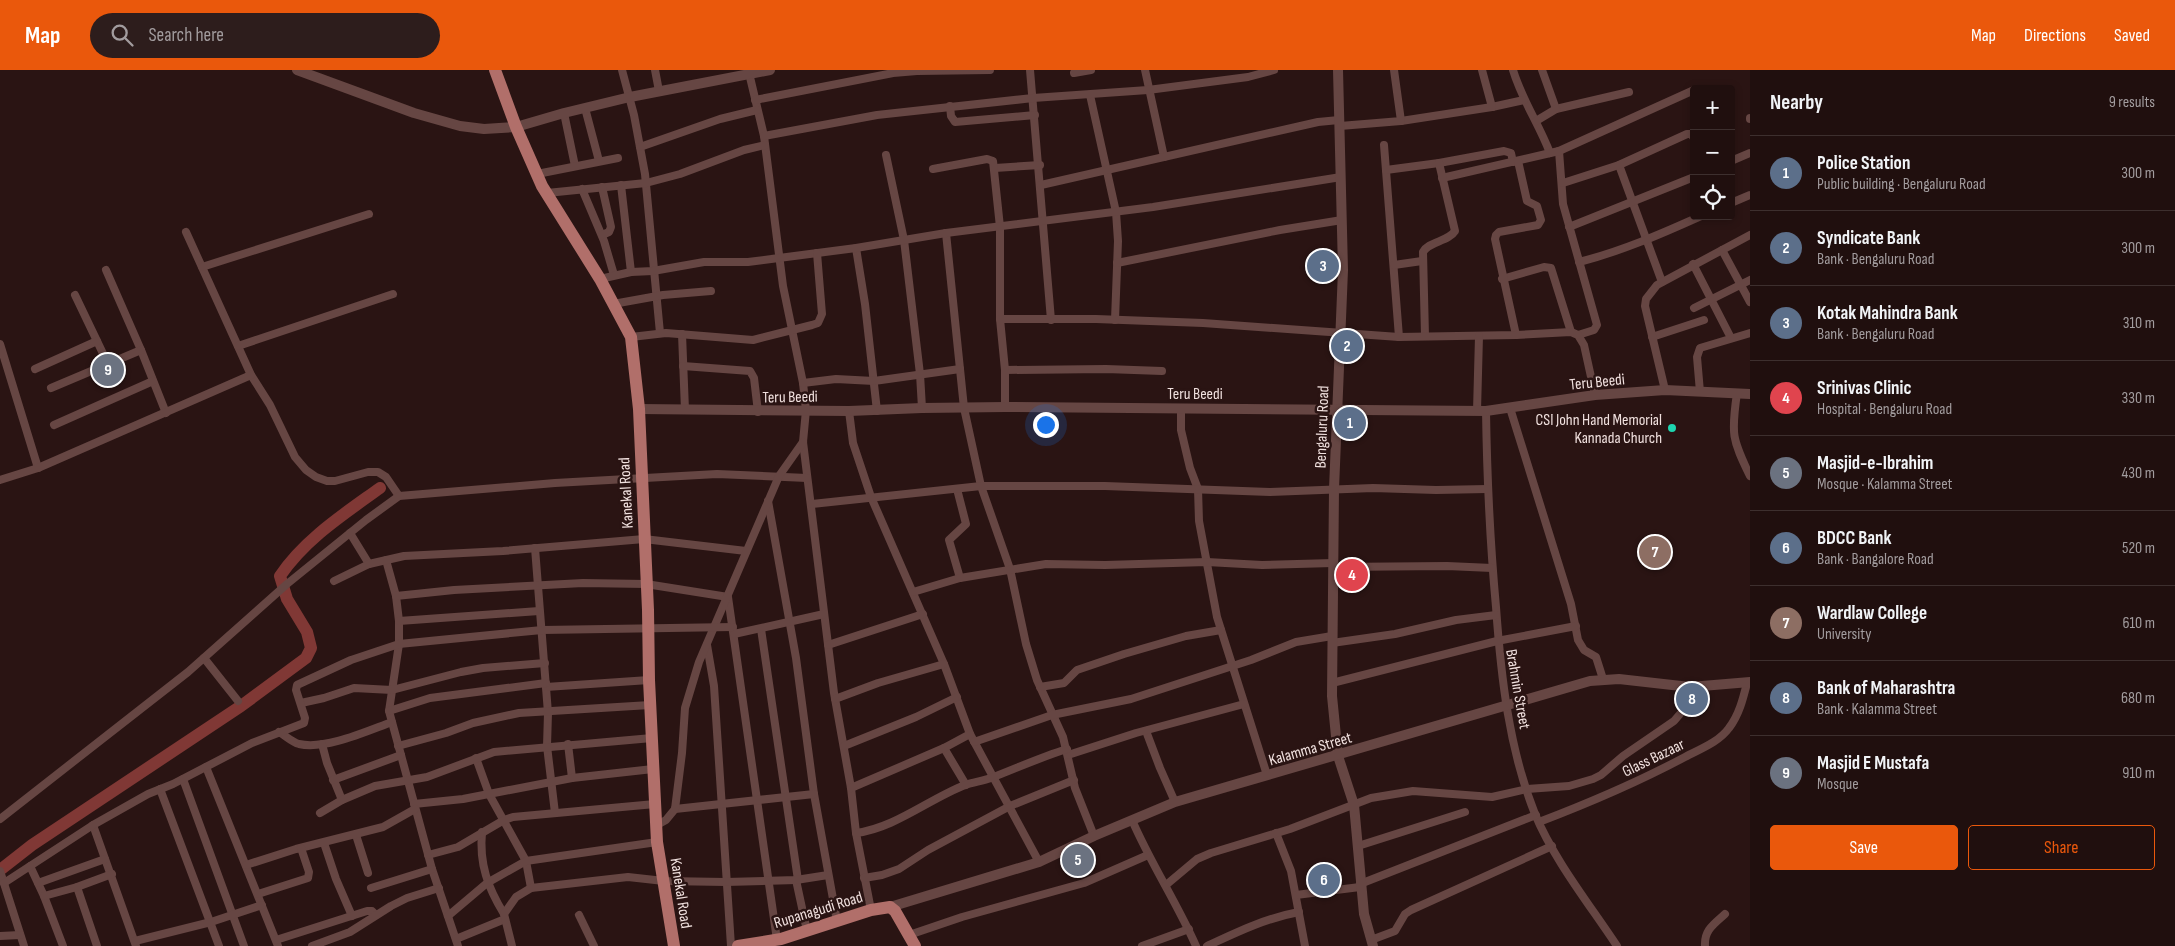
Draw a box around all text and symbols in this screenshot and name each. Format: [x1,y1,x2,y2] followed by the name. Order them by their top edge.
[90,13,440,58] search box
[25,21,60,50] text: Map
[108,21,136,49] icon: search
[148,24,224,47] text: Search here
[1971,25,1996,46] text: Map
[2024,25,2086,46] text: Directions
[2114,25,2150,46] text: Saved
[1690,85,1735,220] map controls
[1690,85,1735,130] button: +
[1770,90,1823,115] text: Nearby
[2109,93,2155,112] text: 9 results
[1690,130,1735,175] button: −
[1817,152,1910,175] text: Police Station
[1783,164,1789,183] text: 1
[2121,164,2155,183] text: 300 m
[1690,175,1735,220] button: locate
[1817,175,1986,194] text: Public building · Bengaluru Road
[1817,227,1920,250] text: Syndicate Bank
[1782,239,1790,258] text: 2
[2121,239,2155,258] text: 300 m
[1307,247,1339,285] pin: 3
[1817,250,1934,269] text: Bank · Bengaluru Road
[1817,302,1958,325] text: Kotak Mahindra Bank
[1782,314,1790,333] text: 3
[2123,314,2155,333] text: 310 m
[1817,325,1934,344] text: Bank · Bengaluru Road
[1331,327,1363,365] pin: 2
[92,351,124,389] pin: 9
[1569,370,1626,395] street label: Teru Beedi
[1817,377,1911,400] text: Srinivas Clinic
[1167,385,1223,404] street label: Teru Beedi
[1312,385,1333,469] street label: Bengaluru Road
[762,388,818,407] street label: Teru Beedi
[1782,389,1790,408] text: 4
[2122,389,2155,408] text: 330 m
[1817,400,1952,419] text: Hospital · Bengaluru Road
[1334,404,1366,442] pin: 1
[1536,411,1662,448] place label: CSI John Hand Memorial Kannada Church
[1033,412,1059,438] your location
[1666,422,1678,434] marker: CSI John Hand Memorial Kannada Church
[1817,452,1933,475] text: Masjid-e-Ibrahim
[615,457,638,529] street label: Kanekal Road
[1782,464,1790,483] text: 5
[2122,464,2155,483] text: 430 m
[1817,475,1952,494] text: Mosque · Kalamma Street
[1817,527,1892,550] text: BDCC Bank
[1639,533,1671,571] pin: 7
[1782,539,1790,558] text: 6
[2122,539,2155,558] text: 520 m
[1817,550,1934,569] text: Bank · Bangalore Road
[1336,556,1368,594] pin: 4
[1817,602,1927,625] text: Wardlaw College
[1783,614,1789,633] text: 7
[2122,614,2155,633] text: 610 m
[1817,625,1871,644] text: University
[1501,648,1534,731] street label: Brahmin Street
[1817,677,1955,700] text: Bank of Maharashtra
[1676,680,1708,718] pin: 8
[1782,689,1790,708] text: 8
[2121,689,2155,708] text: 680 m
[1817,700,1937,719] text: Bank · Kalamma Street
[1267,729,1354,770] street label: Kalamma Street
[1619,735,1688,782] street label: Glass Bazaar
[1817,752,1929,775] text: Masjid E Mustafa
[1782,764,1790,783] text: 9
[2122,764,2155,783] text: 910 m
[1817,775,1859,794] text: Mosque
[1770,825,1958,870] button: Save
[1968,825,2155,870] button: Share
[1062,841,1094,879] pin: 5
[666,857,695,930] street label: Kanekal Road
[1308,861,1340,899] pin: 6
[772,888,865,933] street label: Rupanagudi Road

